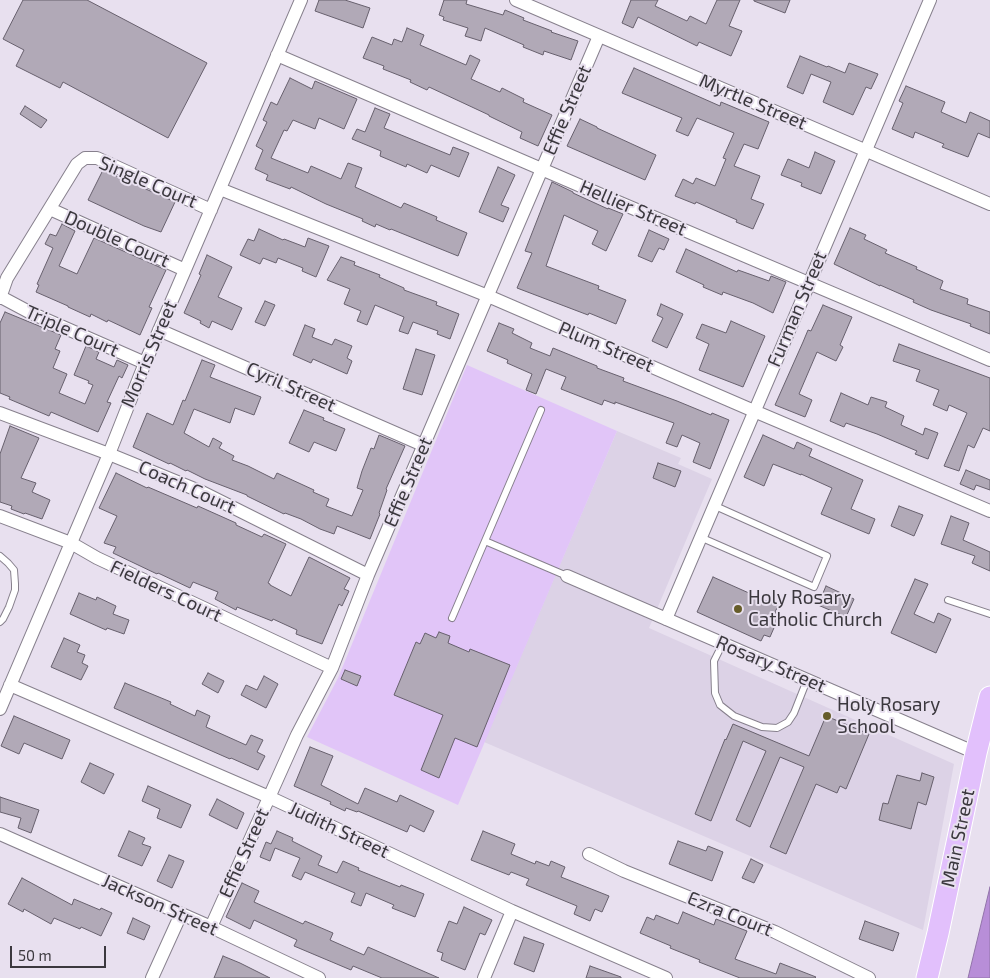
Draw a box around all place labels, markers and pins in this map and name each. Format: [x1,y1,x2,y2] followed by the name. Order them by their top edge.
[748,587,883,631] place label: Holy Rosary Catholic Church
[732,603,744,615] marker: Holy Rosary Catholic Church
[837,694,940,738] place label: Holy Rosary School
[821,710,833,722] marker: Holy Rosary School

